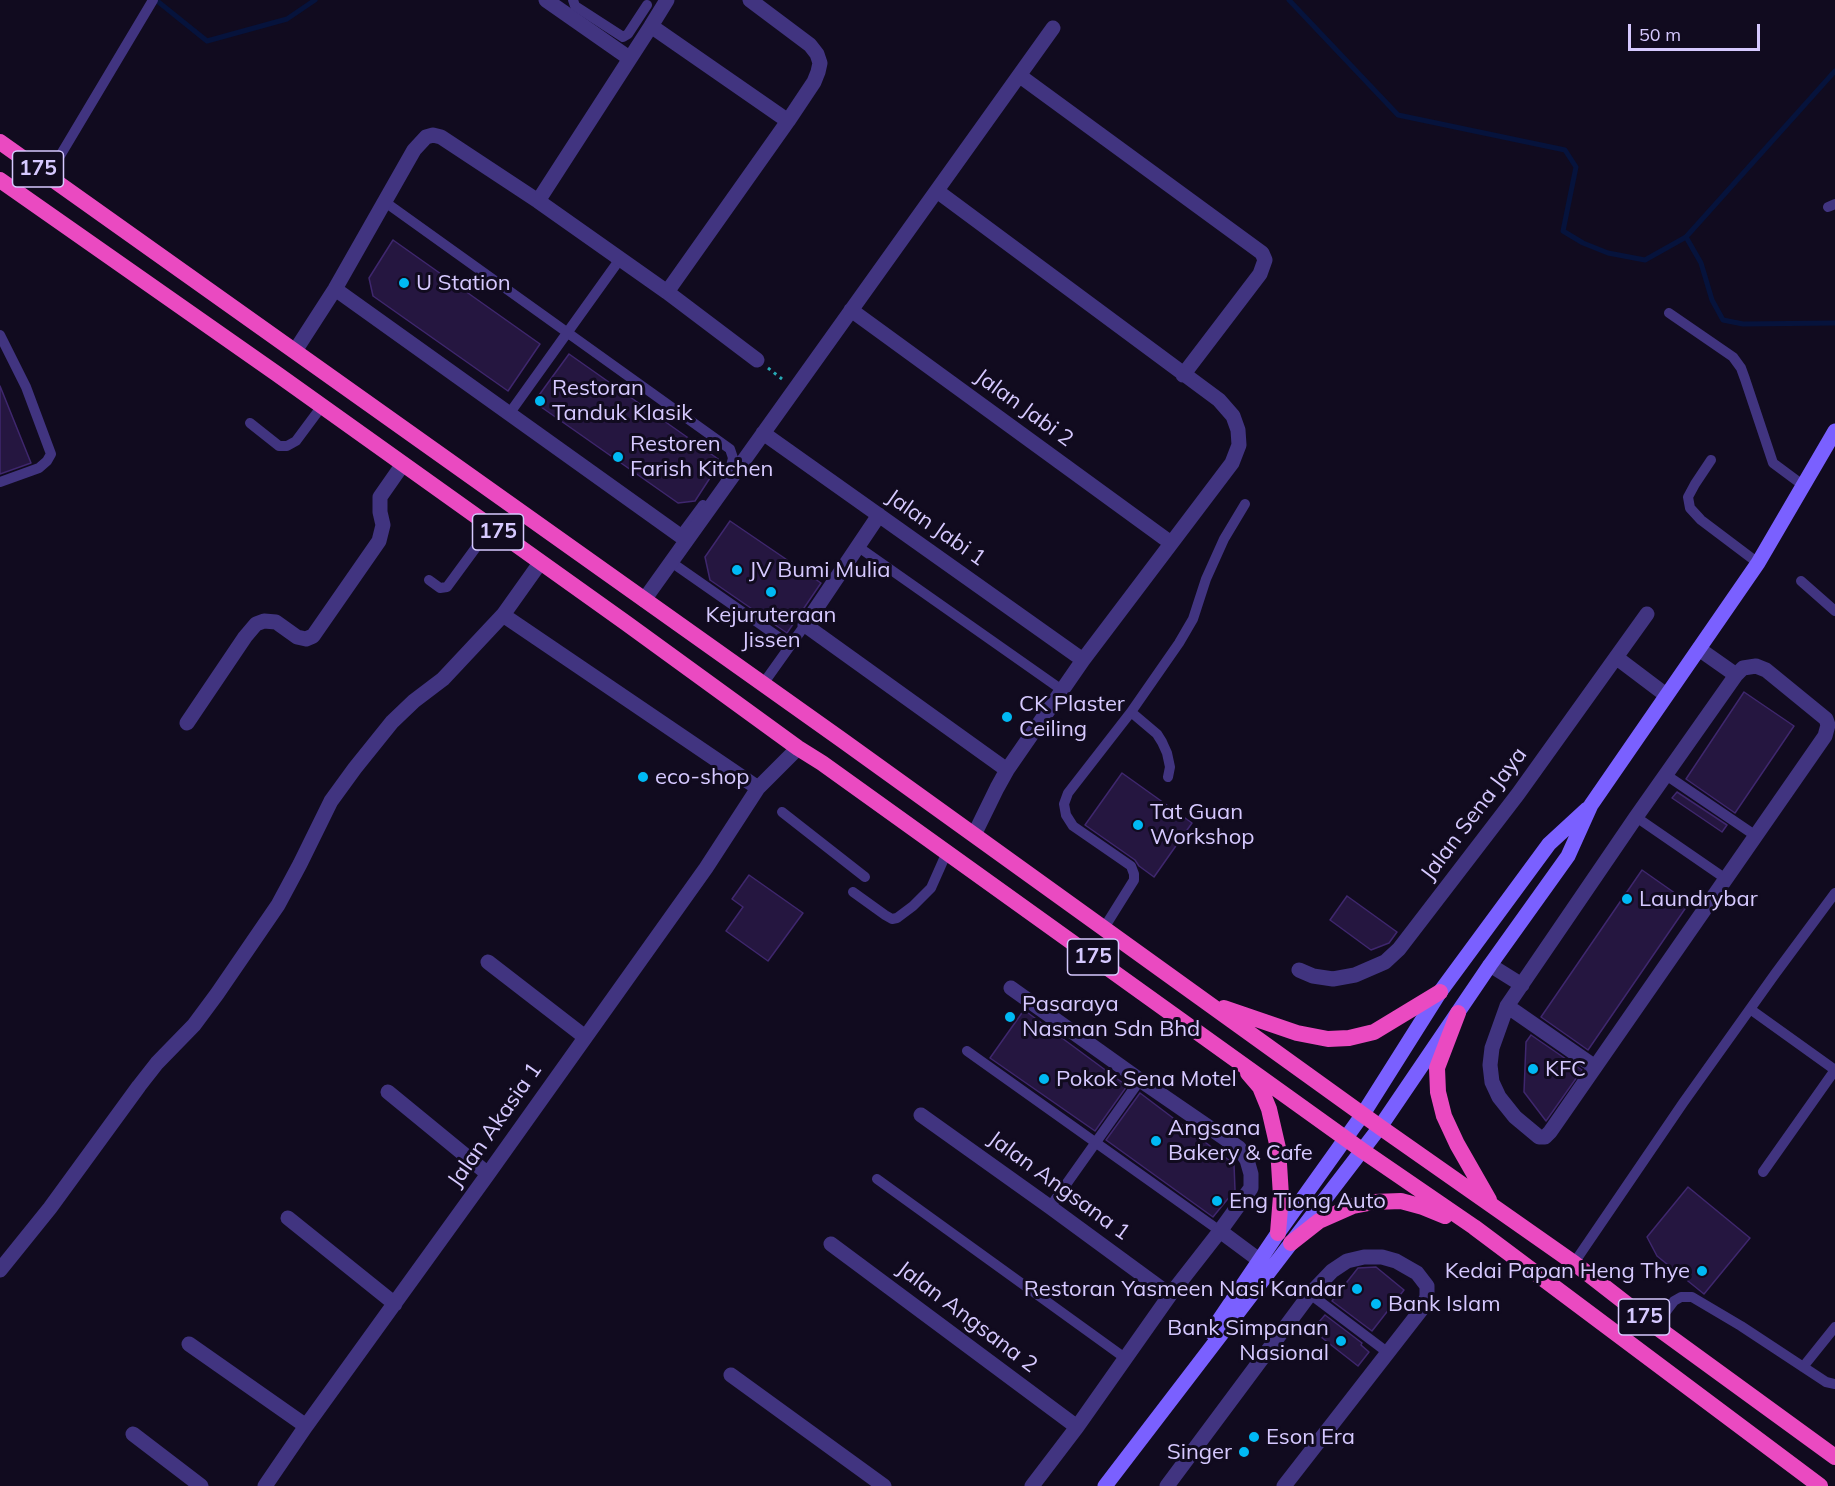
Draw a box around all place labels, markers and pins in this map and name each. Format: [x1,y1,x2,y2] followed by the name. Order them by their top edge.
[416,270,511,296] place label: U Station
[397,276,411,290] marker: U Station
[552,375,693,427] place label: Restoran Tanduk Klasik
[533,394,547,408] marker: Restoran Tanduk Klasik
[630,431,773,482] place label: Restoren Farish Kitchen
[611,450,625,464] marker: Restoren Farish Kitchen
[749,557,891,583] place label: JV Bumi Mulia
[730,563,744,577] marker: JV Bumi Mulia
[764,585,778,599] marker: Kejuruteraan Jissen
[705,602,837,654] place label: Kejuruteraan Jissen
[1019,691,1125,742] place label: CK Plaster Ceiling
[1000,710,1014,724] marker: CK Plaster Ceiling
[655,764,750,790] place label: eco-shop
[636,770,650,784] marker: eco-shop
[1150,799,1254,850] place label: Tat Guan Workshop
[1131,818,1145,832] marker: Tat Guan Workshop
[1639,886,1758,912] place label: Laundrybar
[1620,892,1634,906] marker: Laundrybar
[1022,991,1200,1042] place label: Pasaraya Nasman Sdn Bhd
[1003,1010,1017,1024] marker: Pasaraya Nasman Sdn Bhd
[1545,1056,1586,1082] place label: KFC
[1526,1062,1540,1076] marker: KFC
[1056,1066,1237,1092] place label: Pokok Sena Motel
[1037,1072,1051,1086] marker: Pokok Sena Motel
[1168,1115,1313,1166] place label: Angsana Bakery & Cafe
[1149,1134,1163,1148] marker: Angsana Bakery & Cafe
[1229,1188,1386,1214] place label: Eng Tiong Auto
[1210,1194,1224,1208] marker: Eng Tiong Auto
[1445,1258,1690,1284] place label: Kedai Papan Heng Thye
[1695,1264,1709,1278] marker: Kedai Papan Heng Thye
[1024,1276,1345,1302] place label: Restoran Yasmeen Nasi Kandar
[1350,1282,1364,1296] marker: Restoran Yasmeen Nasi Kandar
[1388,1291,1500,1317] place label: Bank Islam
[1369,1297,1383,1311] marker: Bank Islam
[1167,1315,1329,1366] place label: Bank Simpanan Nasional
[1334,1334,1348,1348] marker: Bank Simpanan Nasional
[1266,1424,1355,1450] place label: Eson Era
[1247,1430,1261,1444] marker: Eson Era
[1167,1439,1232,1465] place label: Singer
[1237,1445,1251,1459] marker: Singer

